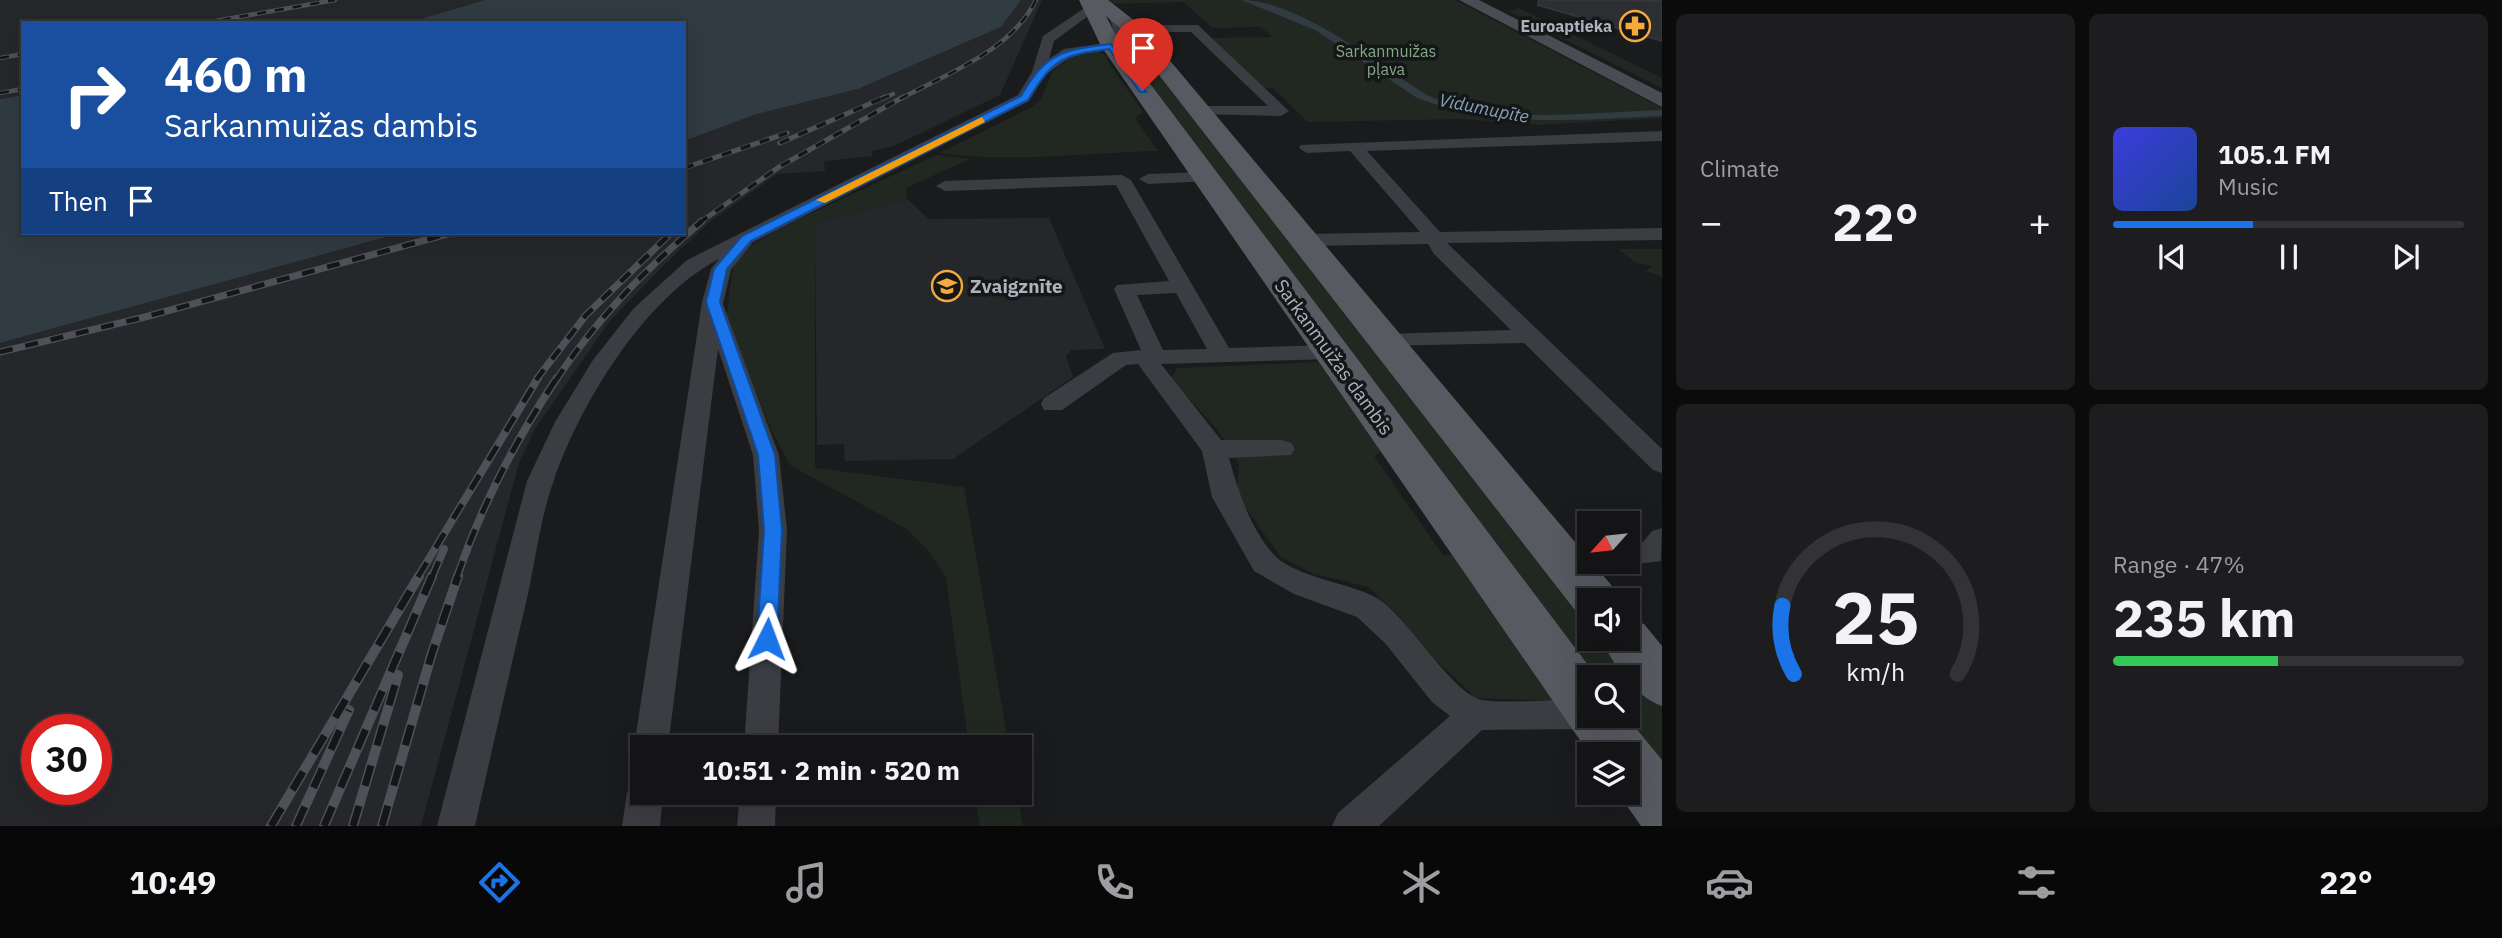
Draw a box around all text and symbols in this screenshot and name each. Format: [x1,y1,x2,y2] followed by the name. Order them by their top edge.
[1618,9,1652,43] pharmacy icon: Euroaptieka
[1521,16,1612,36] place label: Euroaptieka
[1113,18,1173,90] pin
[1124,29,1162,67] icon: arrive
[1336,41,1436,80] park label: Sarkanmuižas pļava
[164,42,308,105] text: 460 m
[49,49,140,140] icon: right
[1437,88,1531,128] water label: Vidumupīte
[164,104,478,146] text: Sarkanmuižas dambis
[2218,137,2331,171] text: 105.1 FM
[1700,153,1779,183] text: Climate
[2218,171,2278,201] text: Music
[122,182,160,220] icon: arrive
[49,184,108,218] text: Then
[1832,188,1919,255] text: 22°
[1700,197,1723,246] text: −
[2028,197,2051,246] text: +
[2153,238,2191,276] icon: previous
[2270,238,2308,276] icon: pause
[2387,238,2425,276] icon: next
[930,269,964,303] school or university icon: Zvaigznīte
[970,274,1063,298] place label: Zvaigznīte
[1269,274,1399,440] street label: Sarkanmuižas dambis
[1577,511,1640,574] north arrow
[1577,511,1640,805] map controls
[2113,549,2245,579] text: Range · 47%
[1832,569,1919,664] text: 25
[2113,584,2295,651] text: 235 km
[1577,588,1640,651] button: sound
[730,602,804,676] position arrow
[1846,655,1905,688] text: km/h
[1577,665,1640,728] button: search
[21,714,112,805] speed limit sign: 30
[1577,742,1640,805] button: layers
[702,753,960,787] text: 10:51 · 2 min · 520 m
[475,858,524,907] icon: directions
[782,858,831,907] icon: music
[1090,858,1139,907] icon: phone
[1397,858,1446,907] icon: climate
[1705,858,1754,907] icon: car
[2012,858,2061,907] icon: filters
[129,861,217,903] text: 10:49
[2319,861,2373,903] text: 22°

